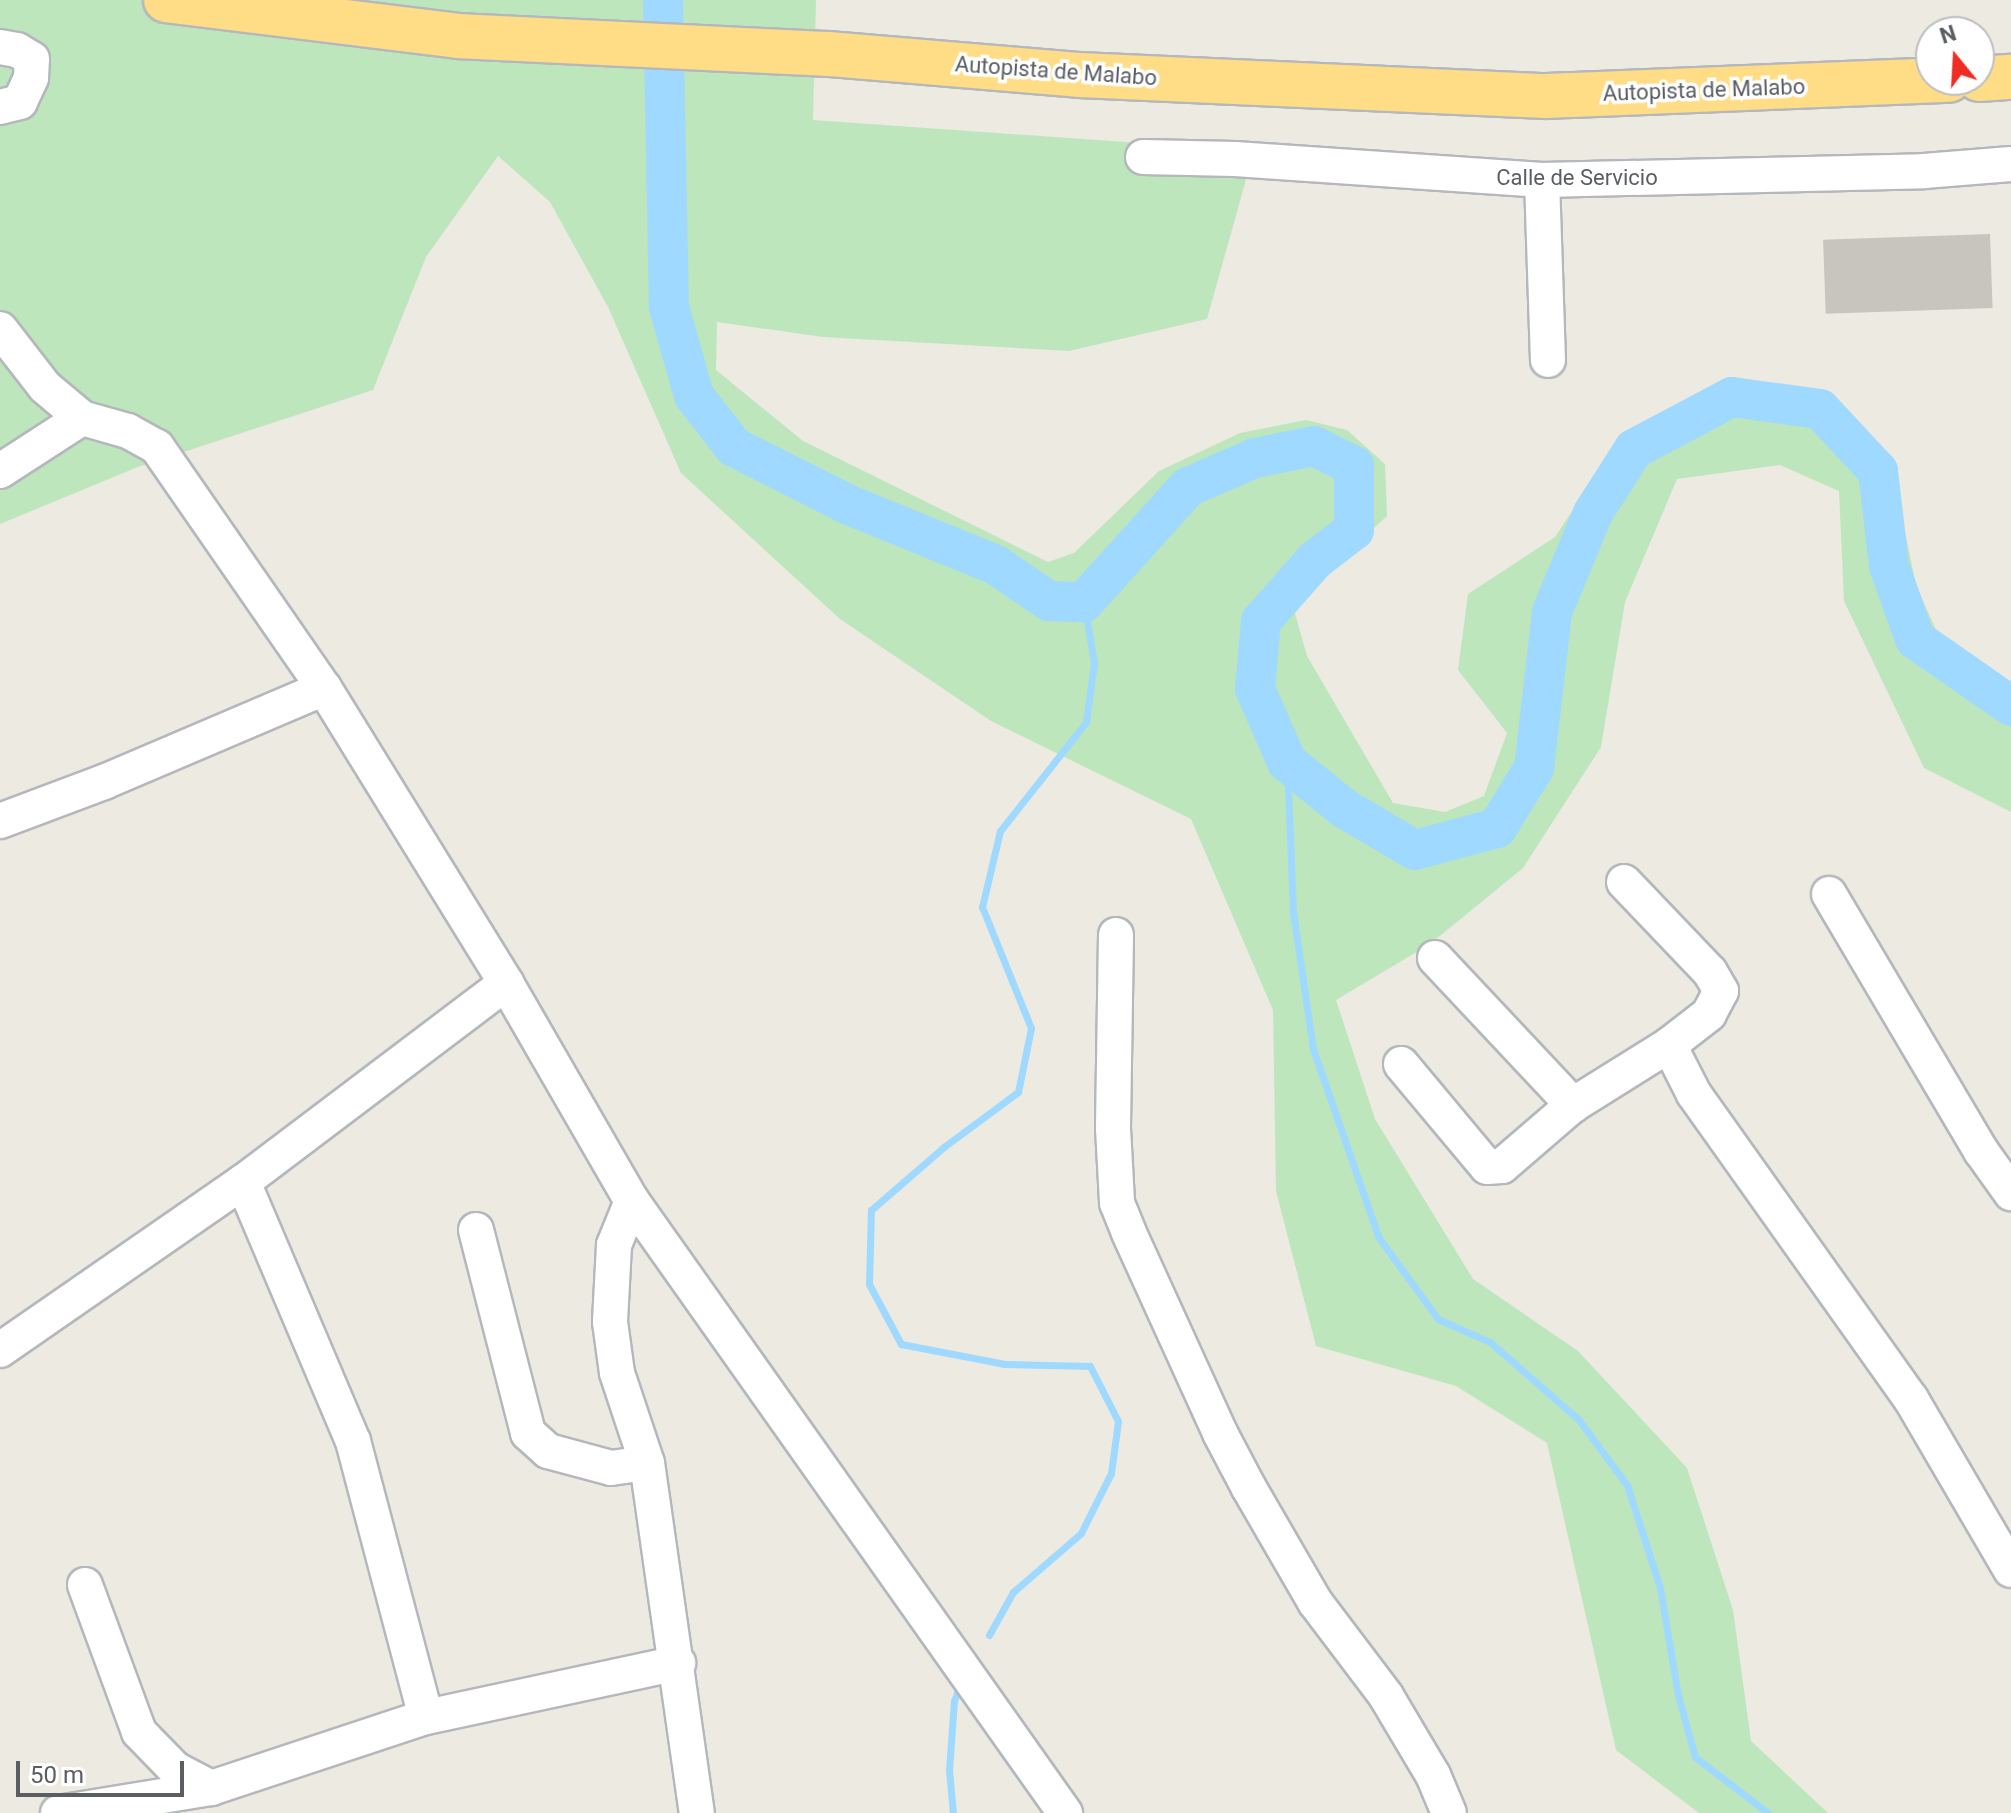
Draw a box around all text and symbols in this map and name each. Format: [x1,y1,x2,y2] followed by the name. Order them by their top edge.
[1915,16,1995,96] north arrow
[1937,20,1959,49] text: N
[954,51,1158,91] street label: Autopista de Malabo
[1602,73,1806,107] street label: Autopista de Malabo
[1496,165,1658,191] street label: Calle de Servicio
[20,1745,188,1795] scale bar
[30,1761,84,1789] text: 50 m

